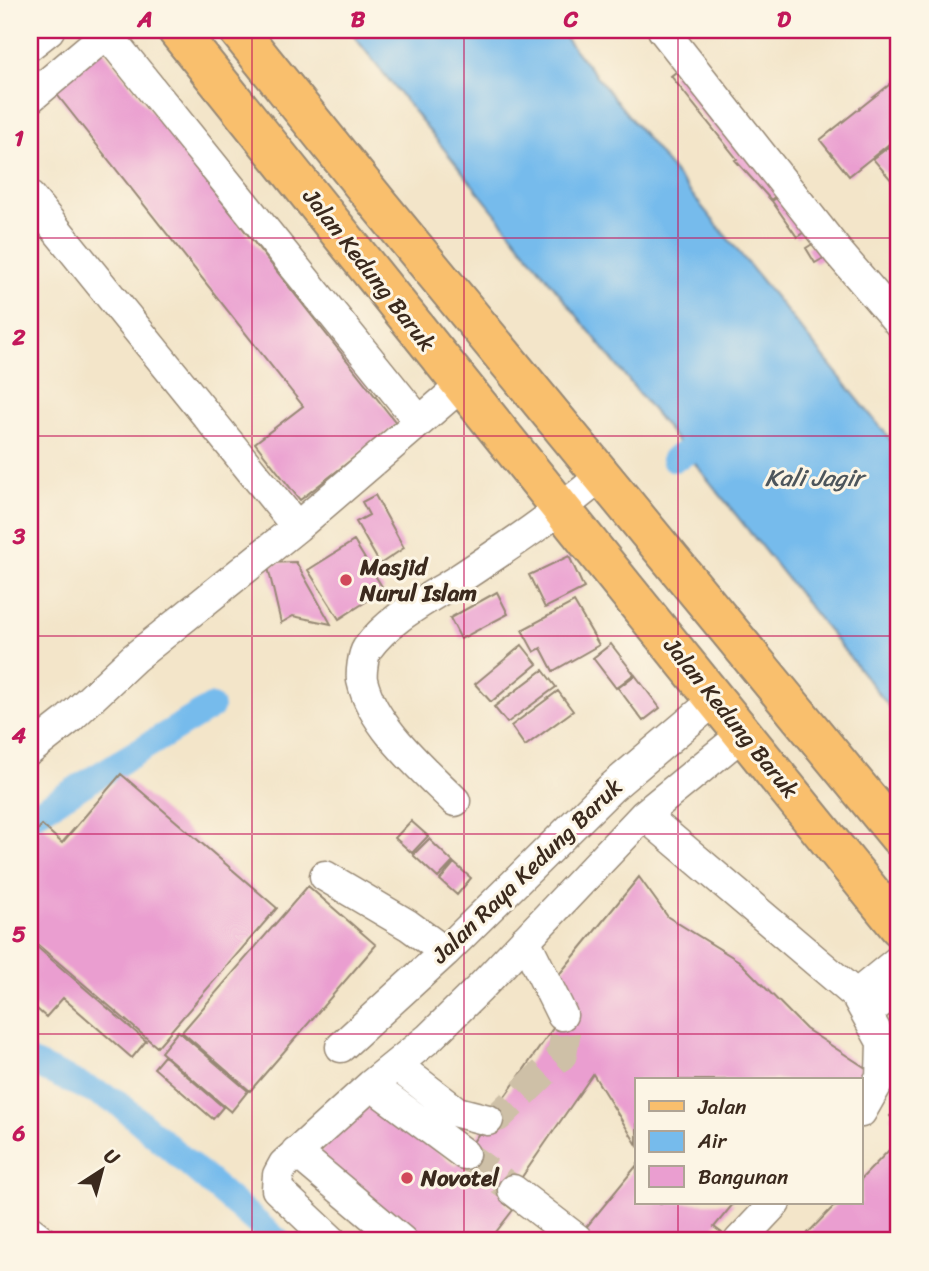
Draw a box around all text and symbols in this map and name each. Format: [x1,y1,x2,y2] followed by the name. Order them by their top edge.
[136,0,153,40] text: A
[351,0,366,40] text: B
[563,0,579,40] text: C
[777,0,792,40] text: D
[14,118,24,159] text: 1
[291,178,447,361] street label: Jalan Kedung Baruk
[11,317,26,358] text: 2
[765,457,867,499] water label: Kali Jagir
[12,516,26,557] text: 3
[359,547,477,614] place label: Masjid Nurul Islam
[338,572,354,588] marker: Masjid Nurul Islam
[652,627,810,809] street label: Jalan Kedung Baruk
[11,715,27,756] text: 4
[421,768,633,975] street label: Jalan Raya Kedung Baruk
[12,914,26,955] text: 5
[635,1078,862,1204] legend
[697,1088,746,1126] text: Jalan
[11,1113,26,1154] text: 6
[697,1122,728,1160] text: Air
[66,1134,136,1204] north arrow
[97,1140,128,1175] text: U
[420,1158,500,1199] place label: Novotel
[698,1158,788,1196] text: Bangunan
[399,1170,415,1186] marker: Novotel

